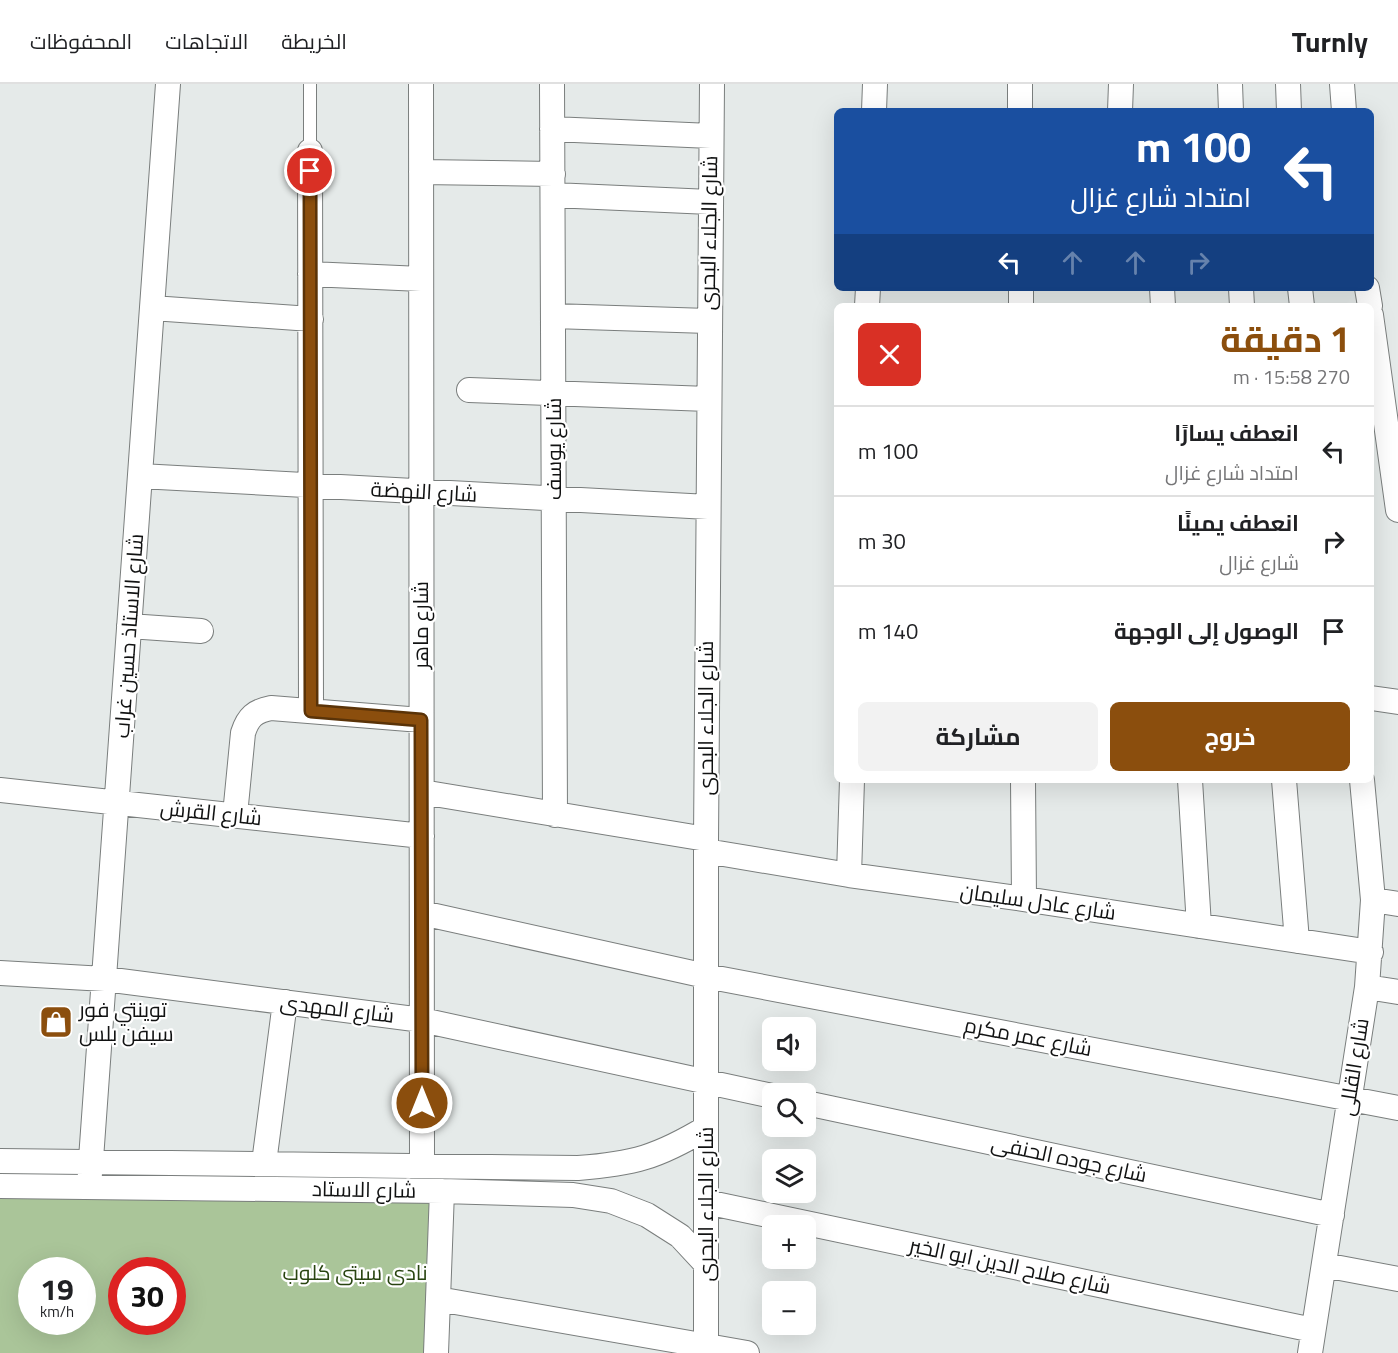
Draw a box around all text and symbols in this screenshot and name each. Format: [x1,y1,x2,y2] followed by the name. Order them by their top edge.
[1292,20,1368,63] text: Turnly
[30,25,132,57] text: المحفوظات
[165,25,248,57] text: الاتجاهات
[281,25,347,57] text: الخريطة
[1136,114,1251,178] text: 100 m
[1272,132,1350,210] icon: left
[284,145,335,196] pin
[293,154,326,187] icon: arrive
[691,155,725,311] street label: شارع الجلاء البحرى
[1070,176,1251,217] text: امتداد شارع غزال
[993,246,1026,279] icon: left
[1056,246,1089,279] icon: ahead
[1119,246,1152,279] icon: ahead
[1182,246,1215,279] icon: right
[1220,311,1350,366] text: 1 دقيقة
[858,323,921,386] button: close
[1233,361,1350,392] text: 270 m · 15:58
[537,398,569,500] street label: شارع يوسف
[1174,416,1299,450] text: انعطف يسارًا
[858,434,918,468] text: 100 m
[1317,435,1350,468] icon: left
[1165,457,1299,488] text: امتداد شارع غزال
[370,472,478,510] street label: شارع النهضة
[1177,506,1299,540] text: انعطف يمينًا
[858,524,906,558] text: 30 m
[1317,525,1350,558] icon: right
[105,532,151,739] street label: شارع الاستاذ حسين غراب
[1219,547,1299,578] text: شارع غزال
[404,581,436,670] street label: شارع ماهر
[858,614,918,648] text: 140 m
[1114,614,1299,648] text: الوصول إلى الوجهة
[1317,615,1350,648] icon: arrive
[689,641,721,795] street label: شارع الجلاء البحرى
[858,702,1098,771] button: مشاركة
[1110,702,1350,771] button: خروج
[159,791,263,833] street label: شارع القرش
[958,874,1118,928] street label: شارع عادل سليمان
[278,985,396,1031] street label: شارع المهدى
[78,993,174,1049] place label: توينتي فور سيفن بلس
[38,1004,74,1040] shop icon: توينتي فور سيفن بلس
[962,1008,1095,1064] street label: شارع عمر مكرم
[1329,1016,1377,1118] street label: شارع القللى
[762,1017,816,1335] map controls
[762,1017,816,1071] button: sound
[390,1071,454,1135] position arrow
[762,1083,816,1137] button: search
[988,1126,1150,1190] street label: شارع جوده الحنفى
[689,1127,721,1281] street label: شارع الجلاء البحرى
[762,1149,816,1203] button: layers
[312,1172,416,1206] street label: شارع الاستاد
[762,1215,816,1269] button: +
[905,1228,1114,1302] street label: شارع صلاح الدين ابو الخير
[282,1256,428,1288] park label: نادى سيتى كلوب
[108,1257,186,1335] speed limit sign: 30
[40,1266,74,1312] text: 19
[762,1281,816,1335] button: −
[40,1300,74,1323] text: km/h

